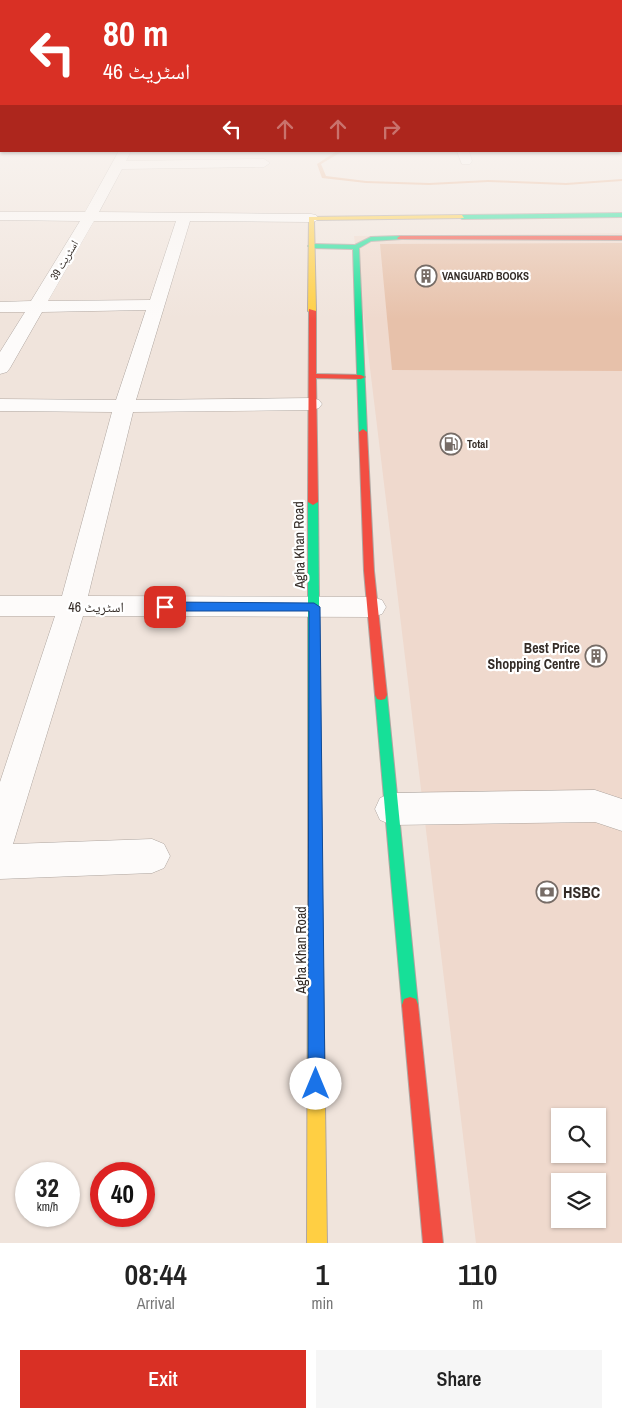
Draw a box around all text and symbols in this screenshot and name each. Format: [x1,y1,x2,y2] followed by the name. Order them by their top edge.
[103,10,168,57] text: 80 m
[20,20,85,85] icon: left
[103,56,190,86] text: اسٹریٹ 46
[218,115,246,143] icon: left
[271,115,299,143] icon: ahead
[324,115,352,143] icon: ahead
[377,115,405,143] icon: right
[47,238,81,282] street label: اسٹریٹ 39
[414,264,438,288] building icon: VANGUARD BOOKS
[442,269,529,283] place label: VANGUARD BOOKS
[439,432,463,456] fuel station icon: Total
[467,437,488,451] place label: Total
[289,501,309,590] street label: Agha Khan Road
[144,586,186,628] pin
[151,593,179,621] icon: arrive
[68,598,124,616] street label: اسٹریٹ 46
[488,639,580,673] place label: Best Price Shopping Centre
[584,644,608,668] building icon: Best Price Shopping Centre
[535,880,559,904] bank icon: HSBC
[563,881,600,903] place label: HSBC
[292,906,310,995] street label: Agha Khan Road
[289,1057,341,1109] position arrow
[551,1108,606,1228] map controls
[551,1108,606,1163] button: search
[90,1162,155,1227] speed limit sign: 40
[36,1171,59,1205] text: 32
[551,1173,606,1228] button: layers
[37,1199,58,1215] text: km/h
[125,1254,187,1294] text: 08:44
[316,1254,329,1294] text: 1
[458,1254,497,1294] text: 110
[137,1292,175,1314] text: Arrival
[312,1292,333,1314] text: min
[472,1292,483,1314] text: m
[20,1350,306,1408] button: Exit
[316,1350,602,1408] button: Share

